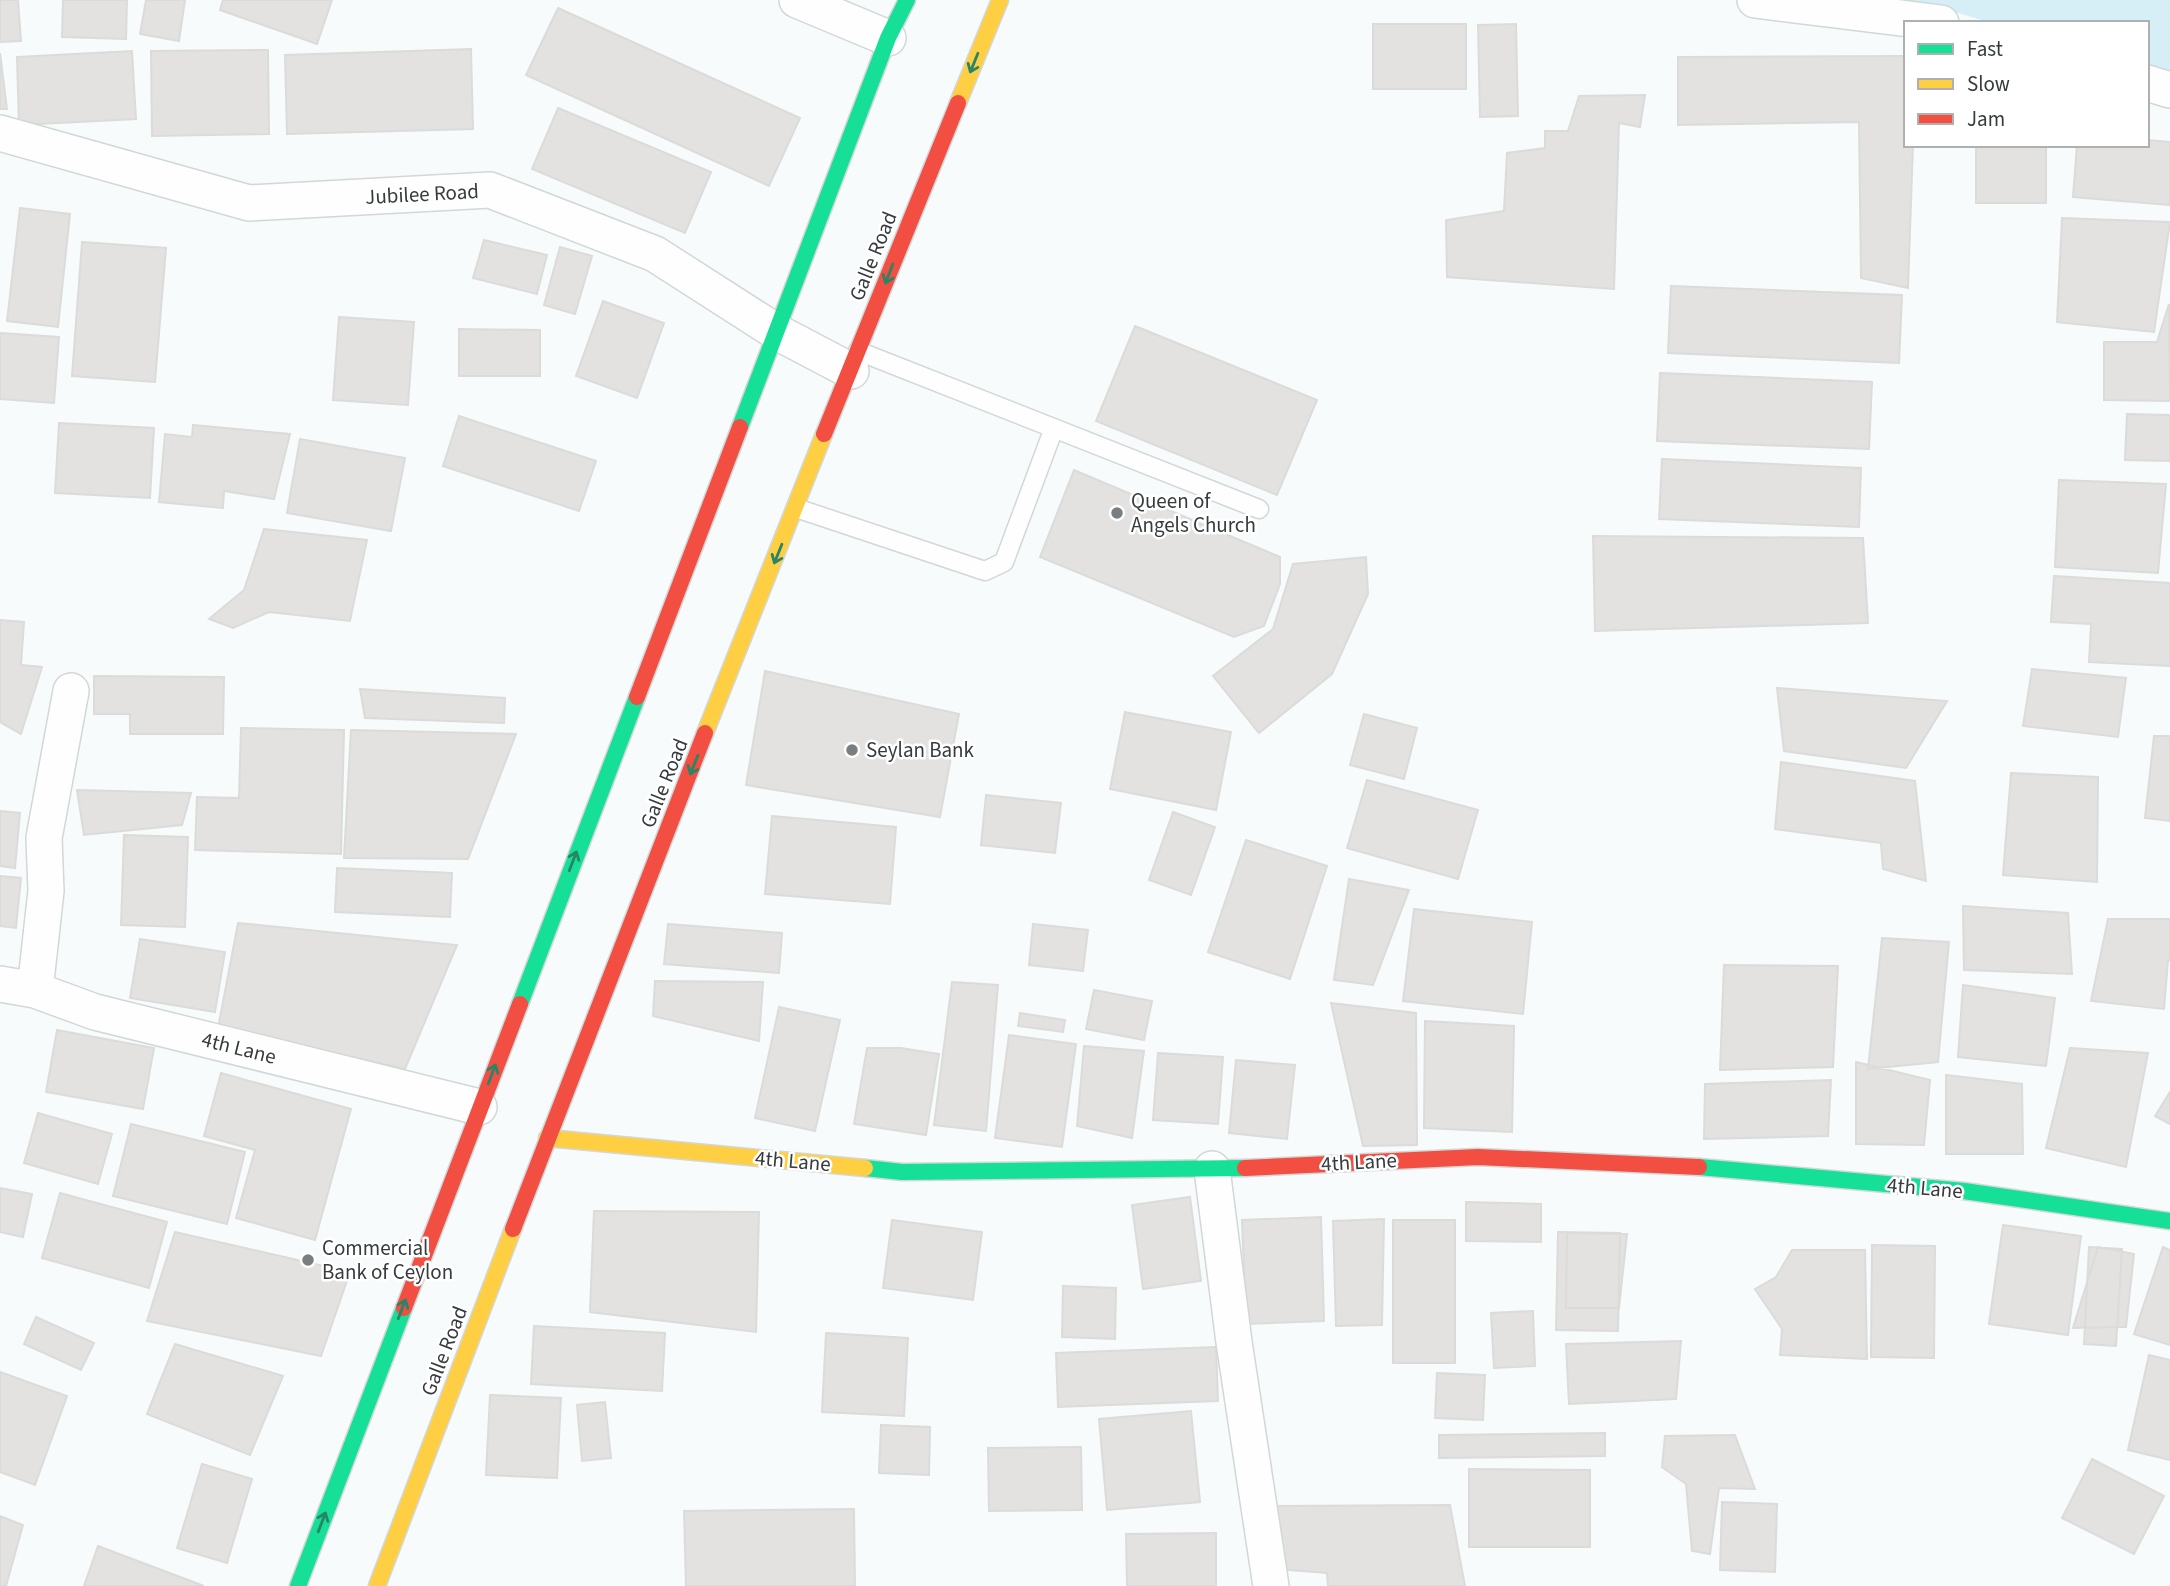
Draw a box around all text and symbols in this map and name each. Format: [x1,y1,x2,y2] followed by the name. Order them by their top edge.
[1904,21,2149,147] legend
[1967,34,2003,64] text: Fast
[967,52,980,73] one-way arrow
[1967,69,2010,99] text: Slow
[1967,104,2005,134] text: Jam
[364,176,480,212] street label: Jubilee Road
[841,207,905,305] street label: Galle Road
[881,262,894,284] one-way arrow
[1131,486,1256,540] place label: Queen of Angels Church
[1109,505,1125,521] marker: Queen of Angels Church
[770,542,783,564] one-way arrow
[632,734,696,832] street label: Galle Road
[866,735,975,765] place label: Seylan Bank
[844,742,860,758] marker: Seylan Bank
[686,754,699,775] one-way arrow
[567,851,580,873] one-way arrow
[199,1024,279,1072] street label: 4th Lane
[486,1063,499,1085] one-way arrow
[754,1143,832,1179] street label: 4th Lane
[1320,1145,1398,1179] street label: 4th Lane
[1886,1170,1964,1206] street label: 4th Lane
[322,1233,453,1287] place label: Commercial Bank of Ceylon
[300,1252,316,1268] marker: Commercial Bank of Ceylon
[397,1299,409,1321] one-way arrow
[413,1302,475,1400] street label: Galle Road
[316,1512,329,1534] one-way arrow

